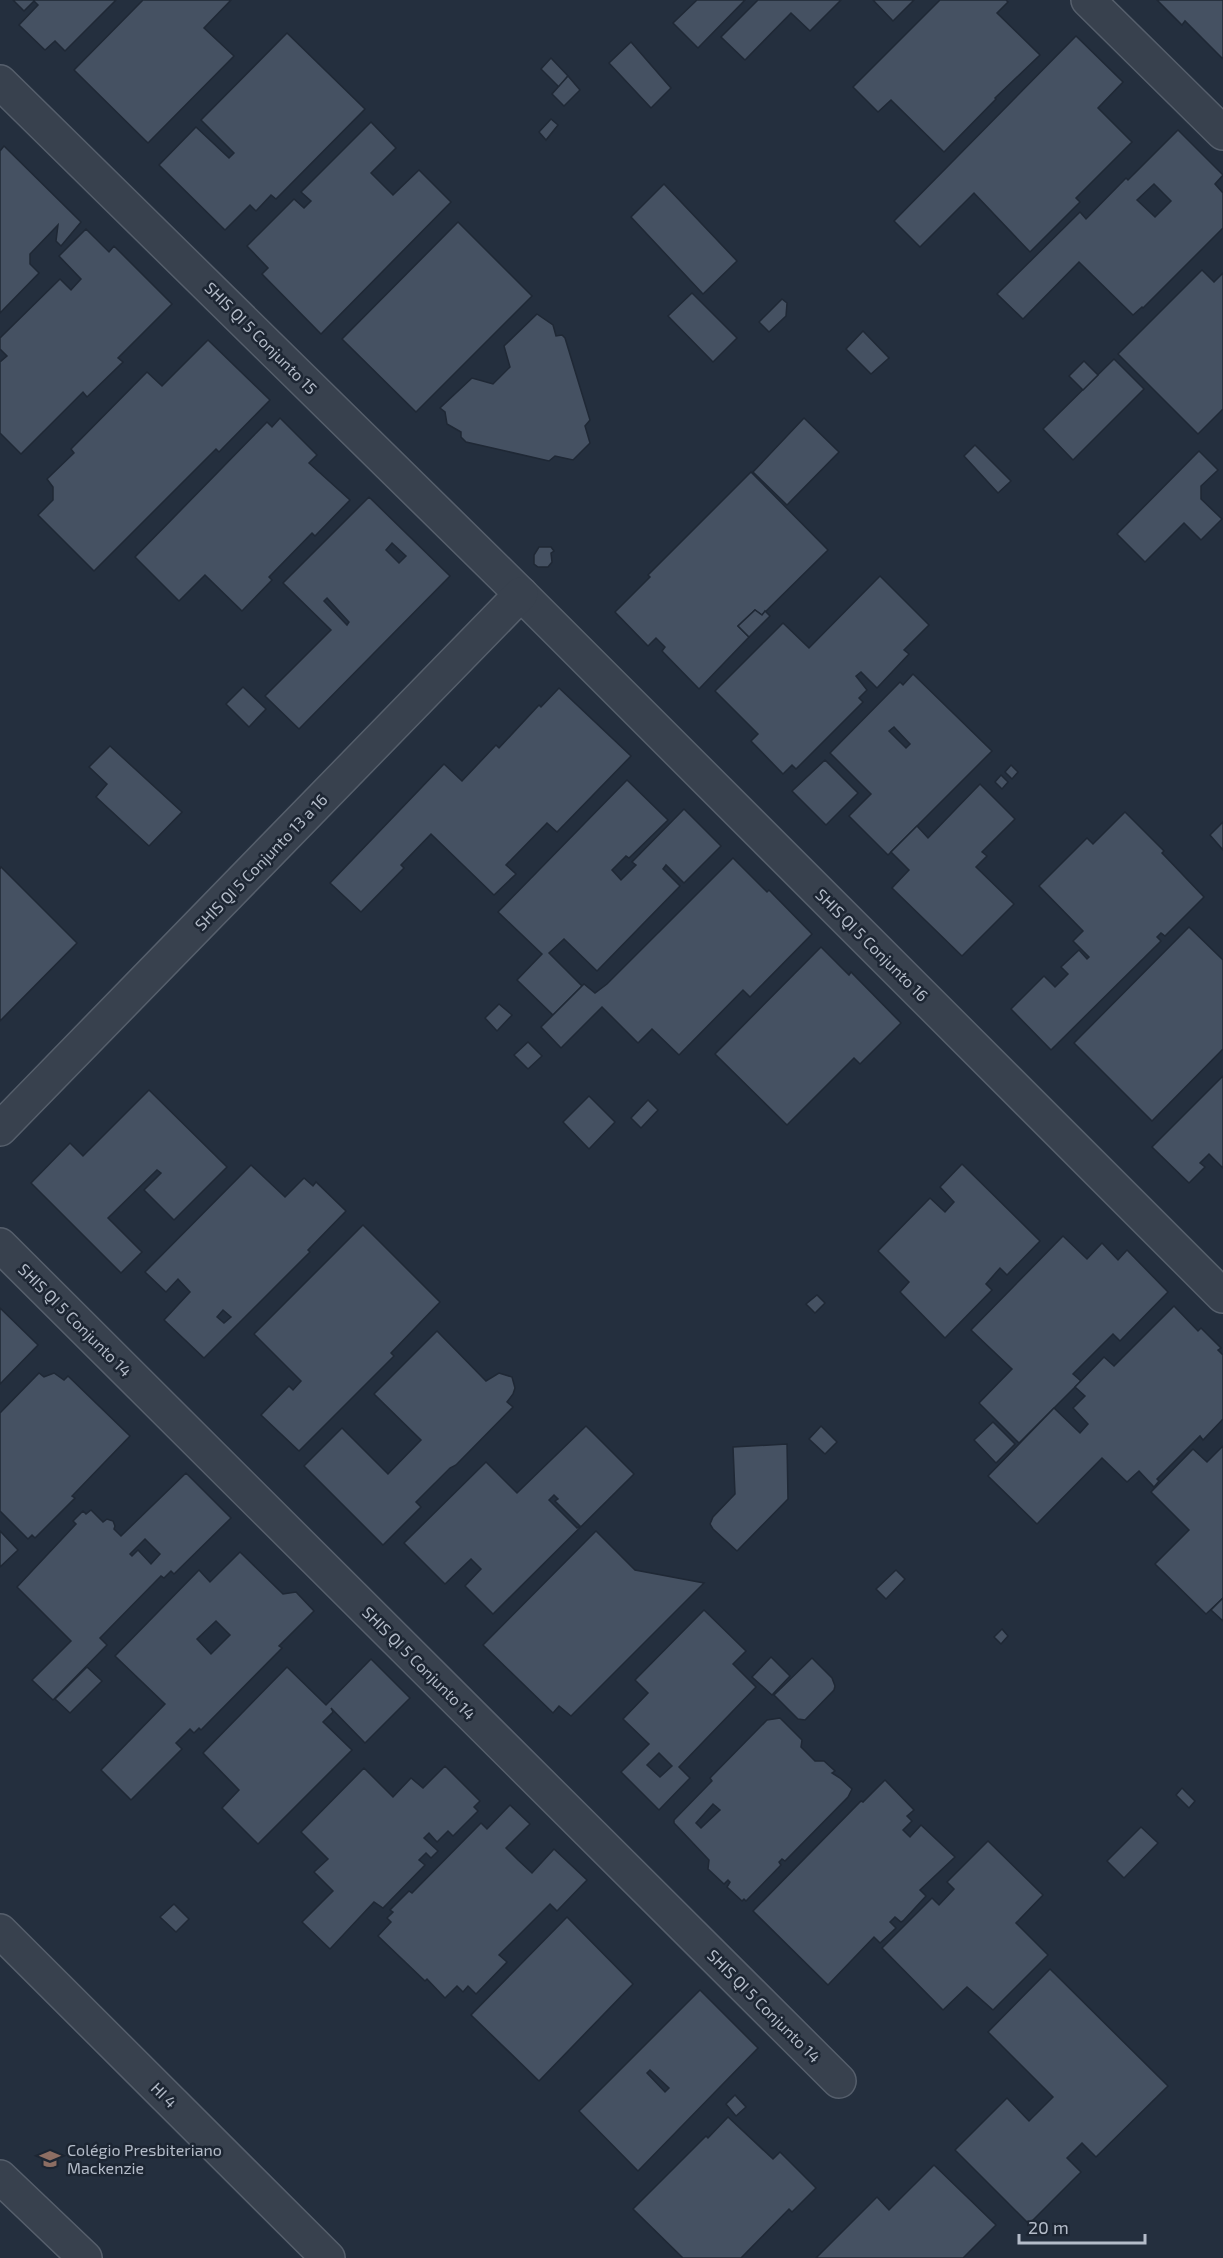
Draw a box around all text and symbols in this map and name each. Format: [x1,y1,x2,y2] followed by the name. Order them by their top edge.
[201,278,321,398] street label: SHIS QI 5 Conjunto 15
[190,789,332,935] street label: SHIS QI 5 Conjunto 13 a 16
[811,884,933,1006] street label: SHIS QI 5 Conjunto 16
[14,1259,136,1381] street label: SHIS QI 5 Conjunto 14
[358,1602,480,1724] street label: SHIS QI 5 Conjunto 14
[703,1945,825,2067] street label: SHIS QI 5 Conjunto 14
[148,2078,181,2111] street label: HI 4
[67,2140,222,2177] place label: Colégio Presbiteriano Mackenzie
[38,2147,62,2171] school or university icon: Colégio Presbiteriano Mackenzie
[1019,2207,1145,2245] scale bar
[1028,2216,1069,2238] text: 20 m

